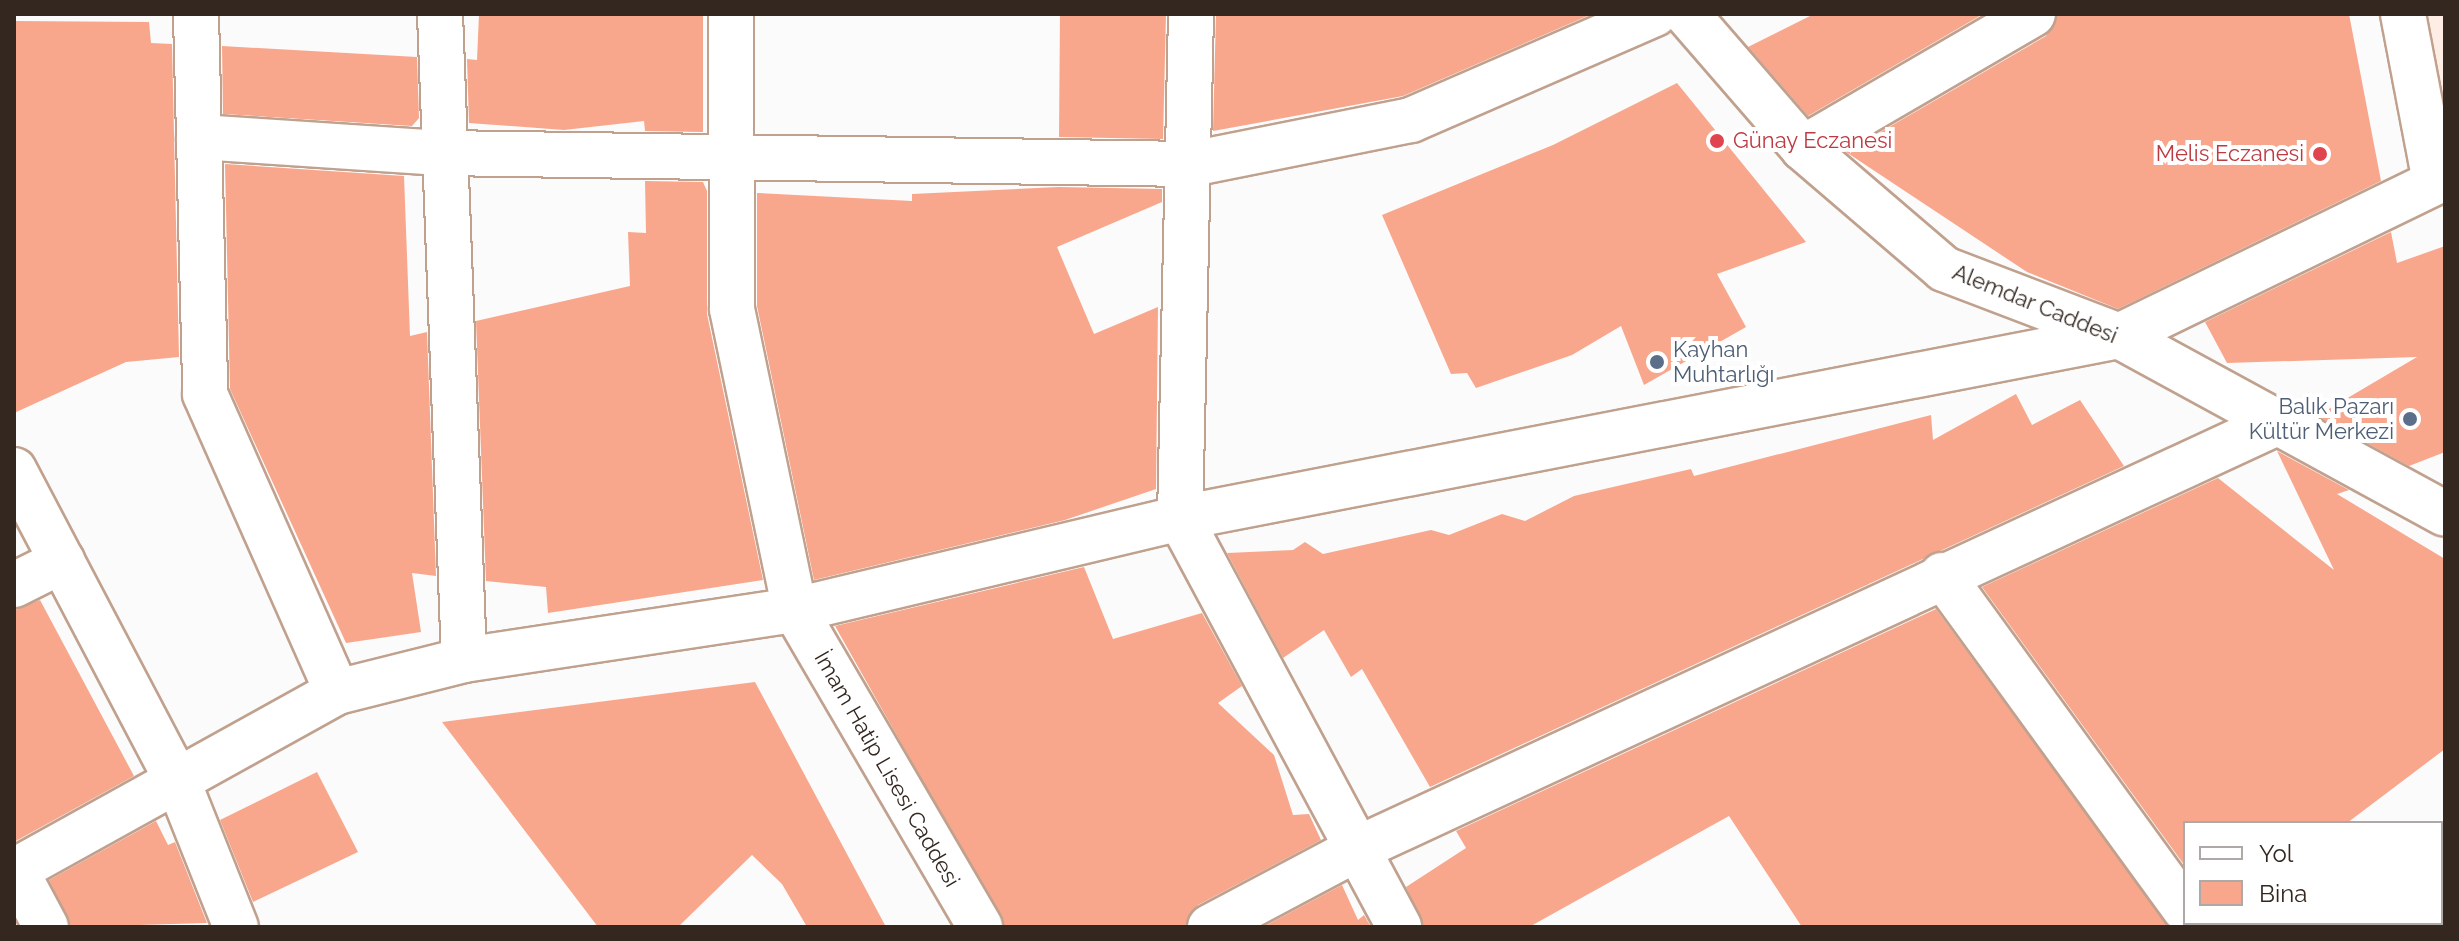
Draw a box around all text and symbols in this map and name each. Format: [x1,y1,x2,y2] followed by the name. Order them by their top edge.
[1733,128,1893,154] place label: Günay Eczanesi
[1708,132,1726,150] marker: Günay Eczanesi
[2156,141,2304,167] place label: Melis Eczanesi
[2311,145,2329,163] marker: Melis Eczanesi
[1949,259,2121,349] street label: Alemdar Caddesi
[1673,336,1774,388] place label: Kayhan Muhtarlığı
[1648,353,1666,371] marker: Kayhan Muhtarlığı
[2248,393,2394,444] place label: Balık Pazarı Kültür Merkezi
[2401,410,2419,428] marker: Balık Pazarı Kültür Merkezi
[809,646,965,892] street label: İmam Hatip Lisesi Caddesi
[2183,821,2443,925] legend
[2259,839,2293,868] text: Yol
[2259,879,2307,908] text: Bina

